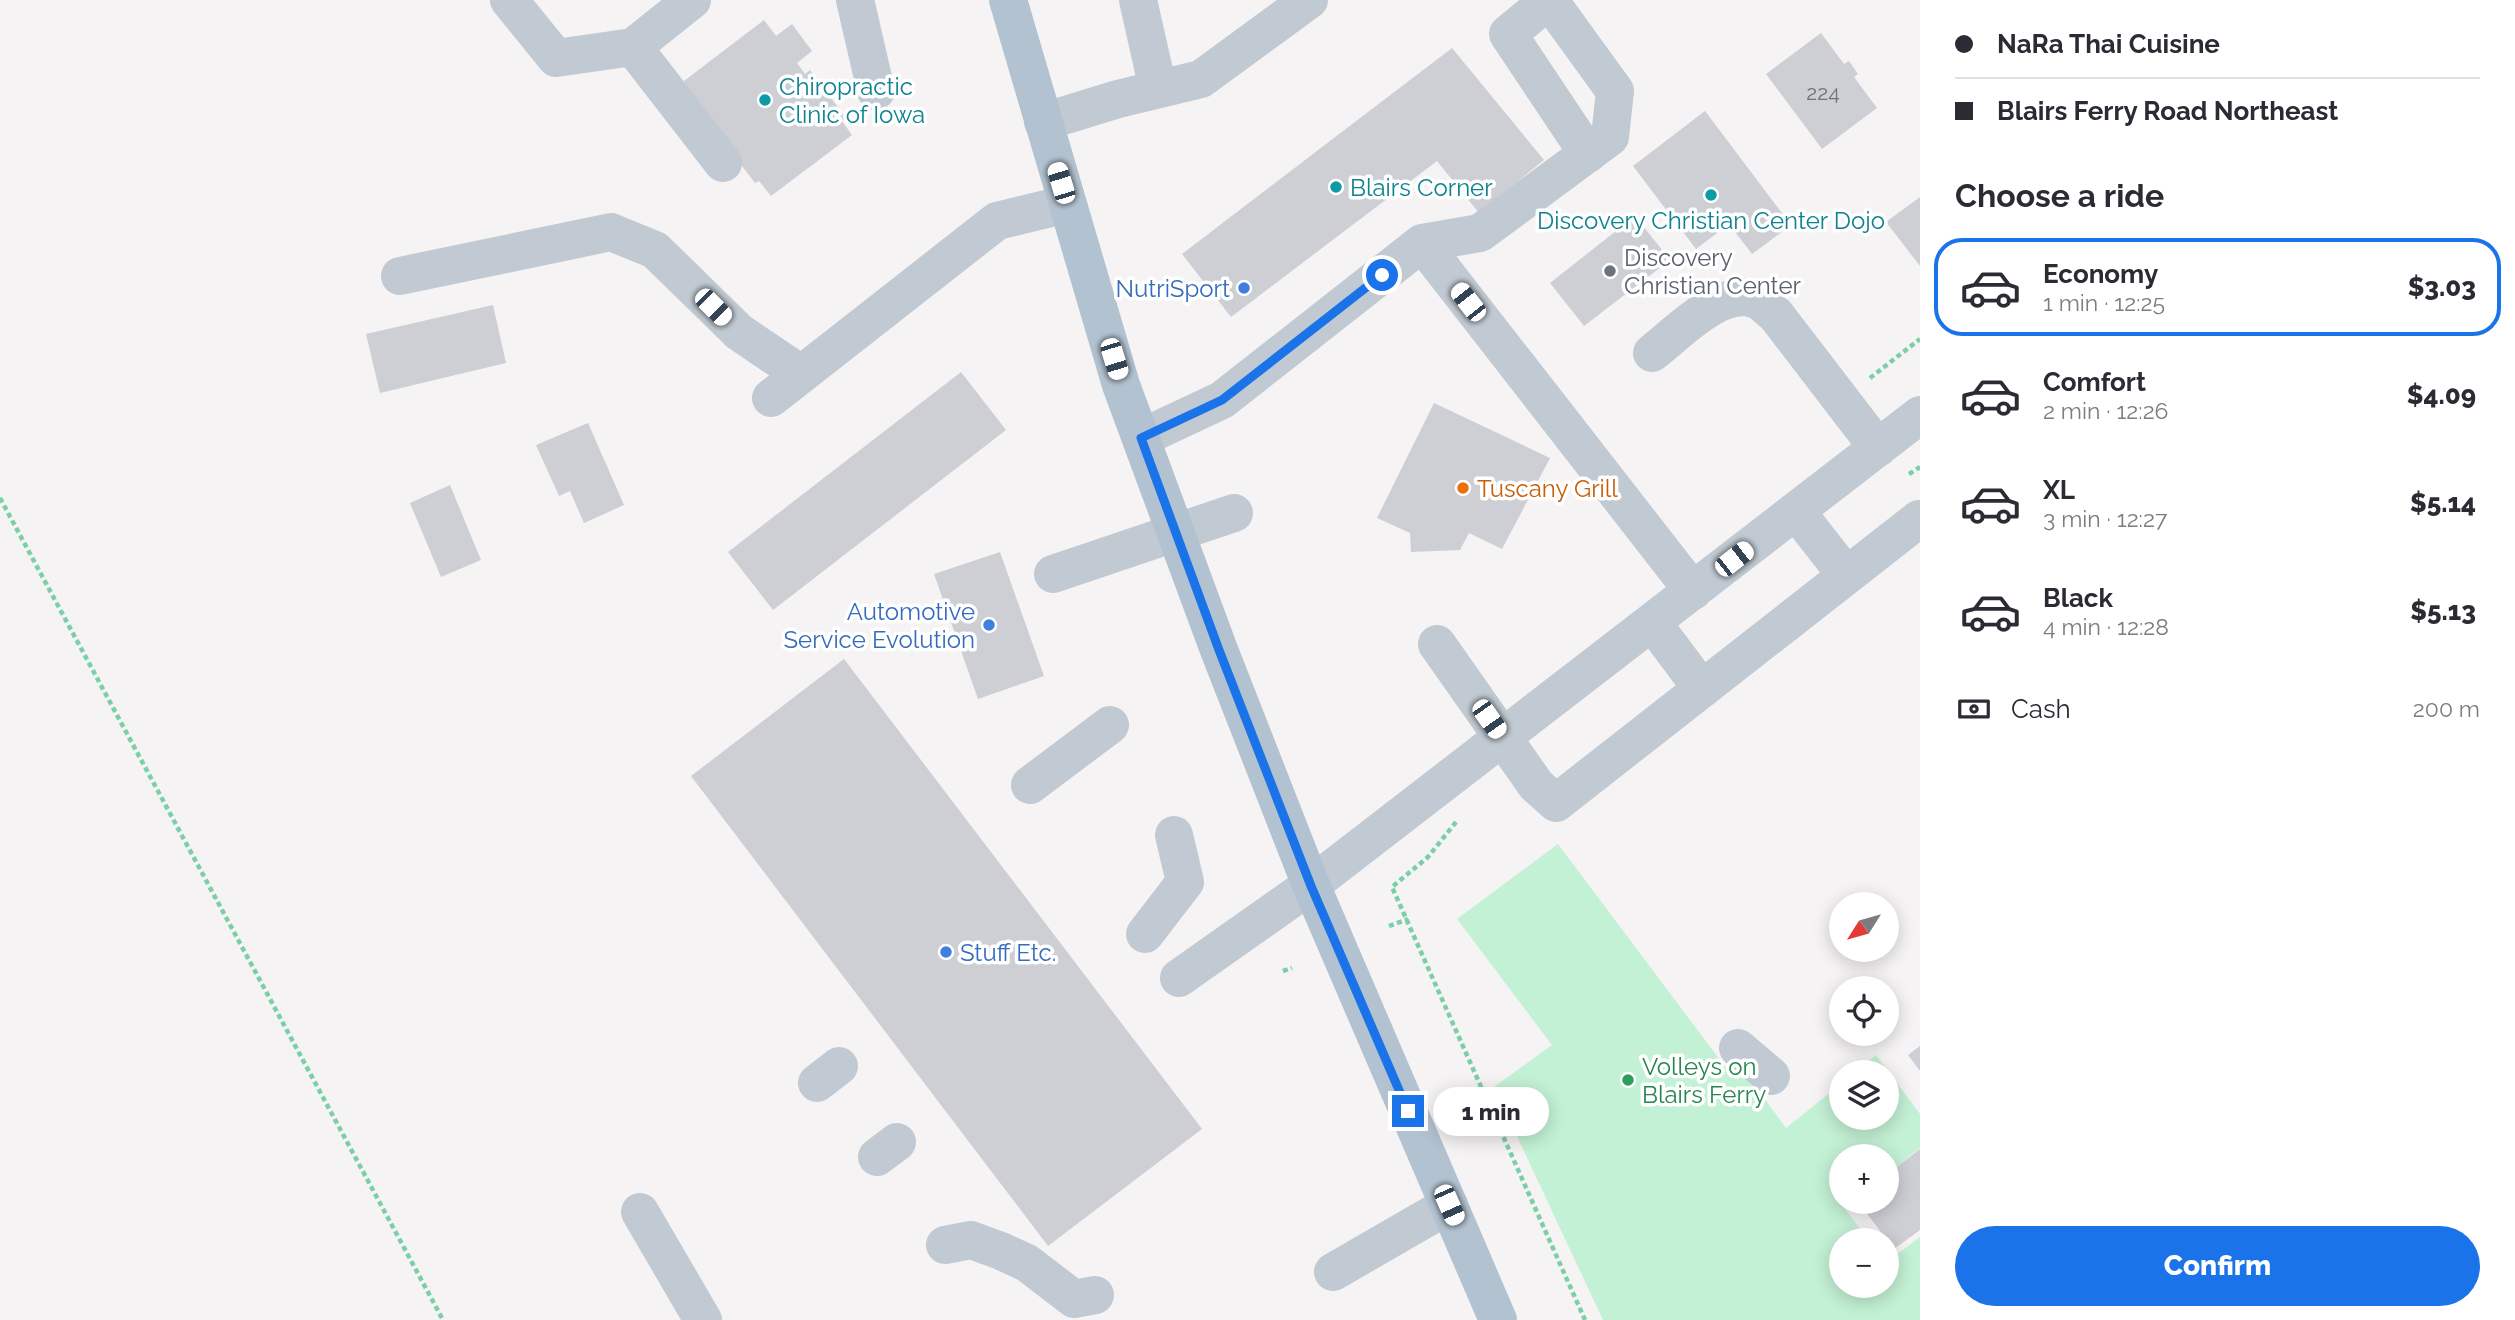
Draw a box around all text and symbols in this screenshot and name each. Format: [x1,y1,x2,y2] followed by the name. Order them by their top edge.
[1997,29,2220,59] text: NaRa Thai Cuisine
[779,72,925,129] place label: Chiropractic Clinic of Iowa
[1806,80,1840,105] house number: 224
[757,92,773,108] marker: Chiropractic Clinic of Iowa
[1997,96,2338,126] text: Blairs Ferry Road Northeast
[1045,160,1078,206] car
[1350,173,1493,202] place label: Blairs Corner
[1955,177,2164,214] text: Choose a ride
[1328,179,1344,195] marker: Blairs Corner
[1703,187,1719,203] marker: Discovery Christian Center Dojo
[1537,206,1885,235] place label: Discovery Christian Center Dojo
[1624,243,1802,300] place label: Discovery Christian Center
[1959,256,2022,319] icon: car
[1366,259,1398,291] route start
[2043,259,2158,289] text: Economy
[1602,263,1618,279] marker: Discovery Christian Center
[2408,272,2476,302] text: $3.03
[1115,274,1230,303] place label: NutriSport
[1447,279,1490,325] car
[1236,280,1252,296] marker: NutriSport
[691,285,736,329] car
[2043,289,2165,316] text: 1 min · 12:25
[1098,336,1131,382] car
[1959,364,2022,427] icon: car
[2043,367,2146,397] text: Comfort
[2407,380,2476,410] text: $4.09
[2043,397,2169,424] text: 2 min · 12:26
[1959,472,2022,535] icon: car
[1477,474,1618,503] place label: Tuscany Grill
[2043,475,2075,505] text: XL
[1455,480,1471,496] marker: Tuscany Grill
[2410,488,2476,518] text: $5.14
[2043,505,2167,532] text: 3 min · 12:27
[1711,538,1758,580] car
[1959,580,2022,643] icon: car
[2043,583,2113,613] text: Black
[2410,596,2476,626] text: $5.13
[784,597,975,654] place label: Automotive Service Evolution
[2043,613,2169,640] text: 4 min · 12:28
[981,617,997,633] marker: Automotive Service Evolution
[1955,690,1993,728] icon: cash
[2011,694,2071,724] text: Cash
[2413,695,2480,722] text: 200 m
[1469,696,1510,742] car
[1829,892,1899,962] north arrow
[1829,892,1899,1298] map controls
[960,938,1056,967] place label: Stuff Etc.
[938,944,954,960] marker: Stuff Etc.
[1829,976,1899,1046] button: locate
[1642,1052,1766,1109] place label: Volleys on Blairs Ferry
[1829,1060,1899,1130] button: layers
[1620,1072,1636,1088] marker: Volleys on Blairs Ferry
[1432,1086,1548,1136] callout: 1 min
[1392,1095,1424,1127] route end
[1461,1098,1521,1125] text: 1 min
[1829,1144,1899,1214] button: +
[1431,1182,1468,1228] car
[1955,1226,2480,1306] button: Confirm
[1829,1228,1899,1298] button: −

